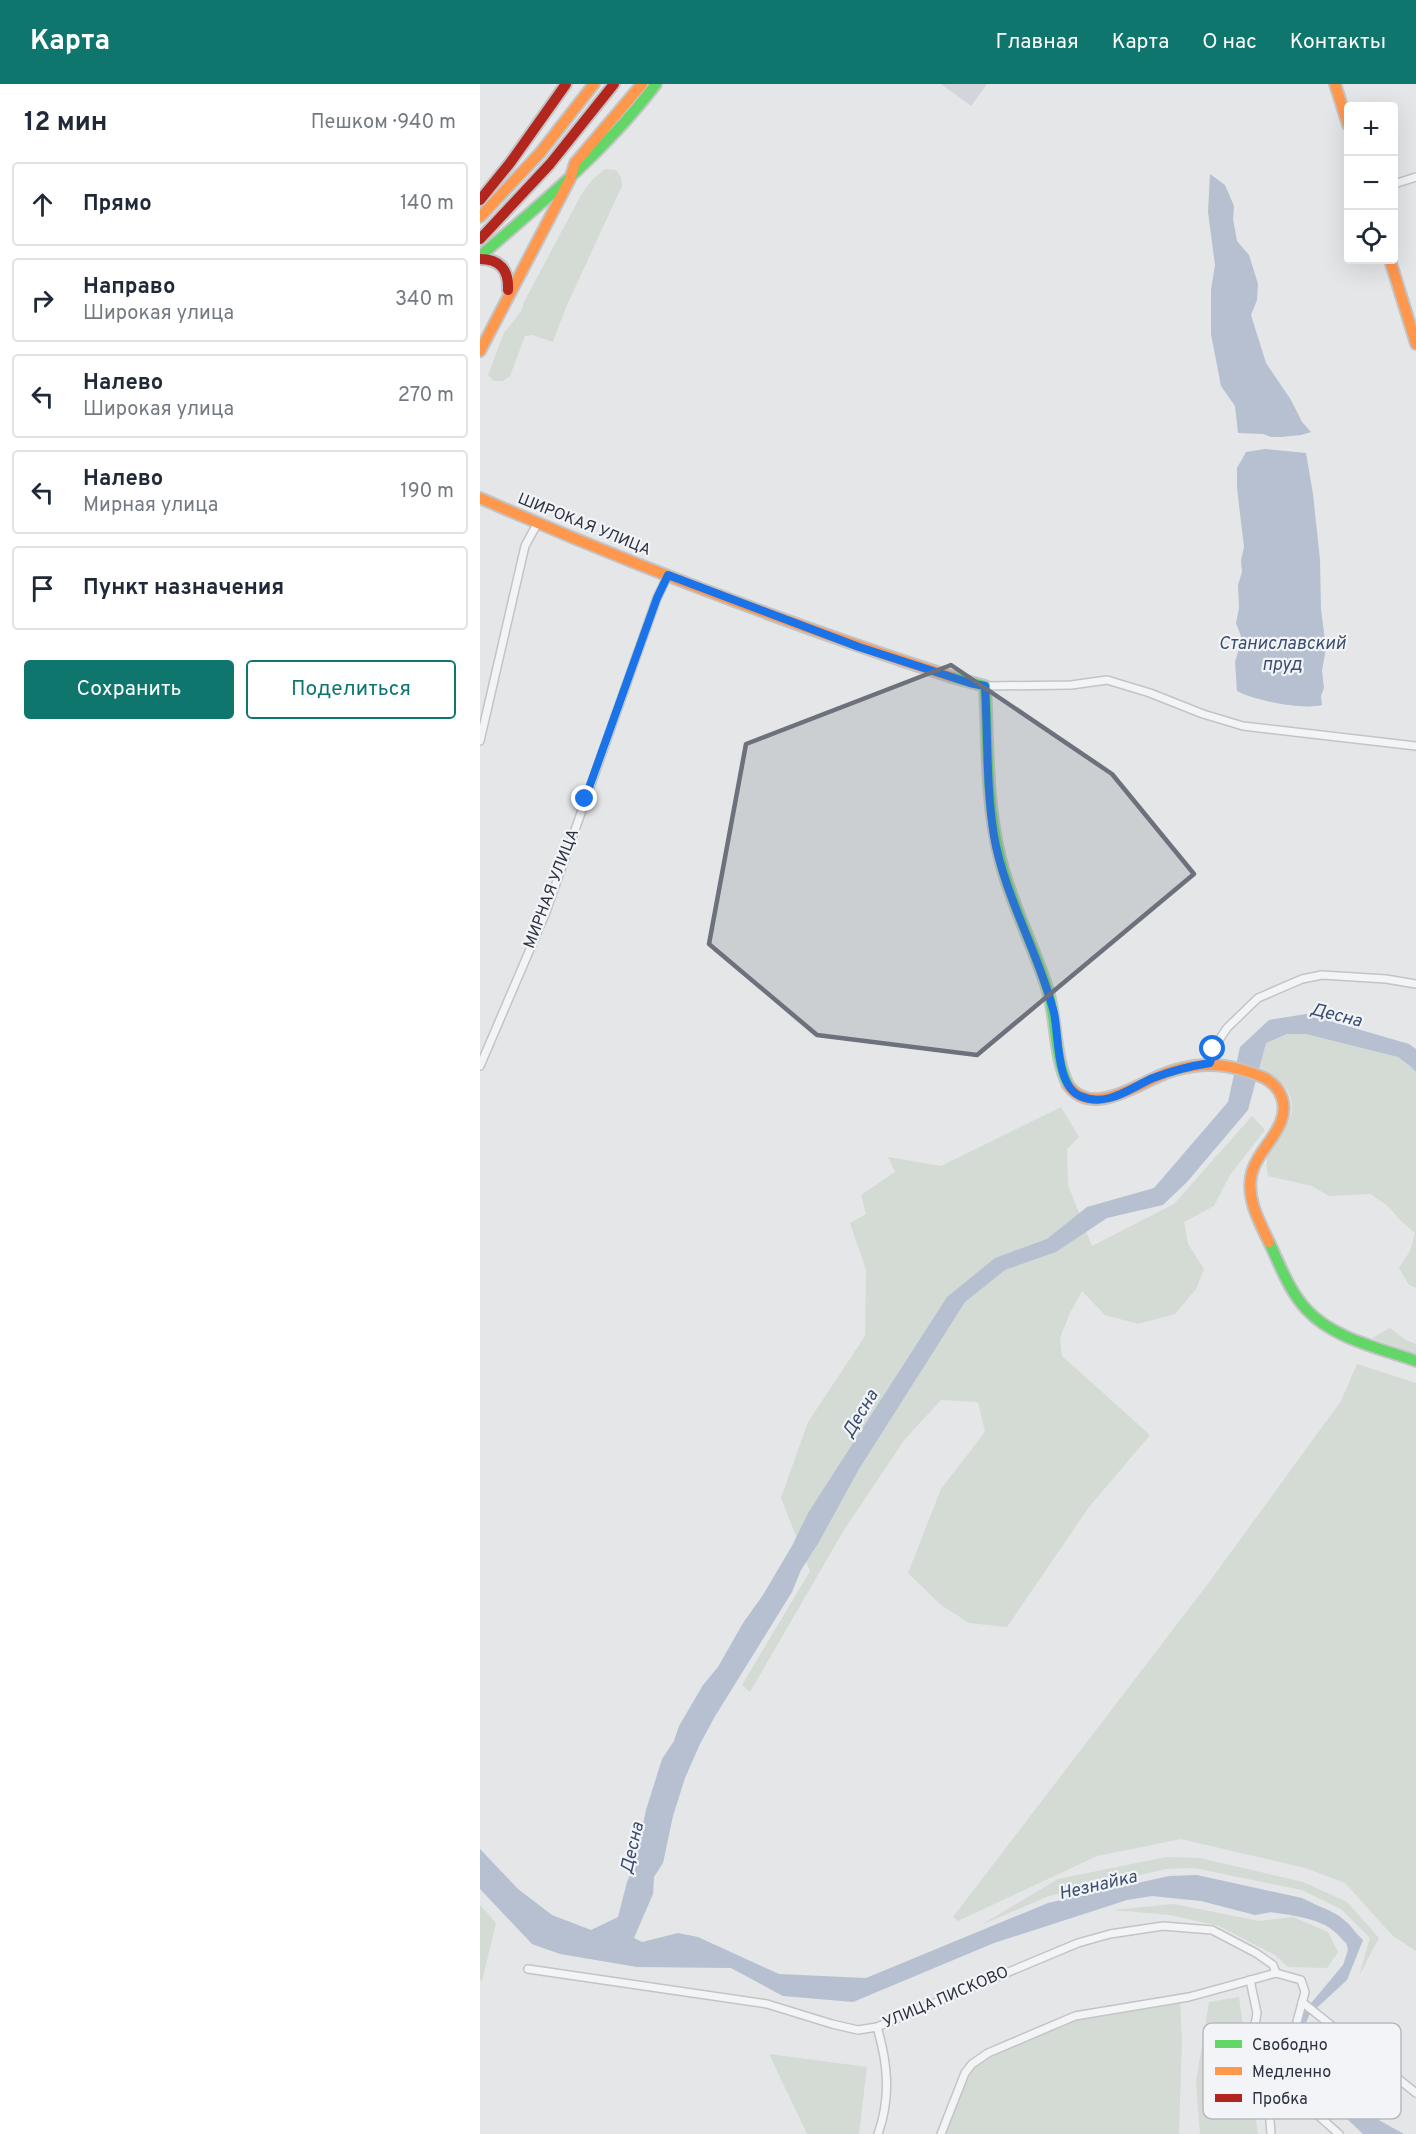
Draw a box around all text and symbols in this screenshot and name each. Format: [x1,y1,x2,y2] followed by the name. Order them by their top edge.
[30,24,110,60] text: Карта
[995,29,1079,56] text: Главная
[1112,29,1169,56] text: Карта
[1202,29,1257,56] text: О нас
[1290,29,1386,56] text: Контакты
[1344,102,1398,264] map controls
[1344,102,1398,156] button: +
[24,107,107,140] text: 12 мин
[311,110,456,136] text: Пешком · 940 m
[1344,156,1398,210] button: −
[26,188,59,221] icon: ahead
[83,191,152,218] text: Прямо
[400,191,454,217] text: 140 m
[1344,210,1398,264] button: locate
[83,274,175,301] text: Направо
[26,284,59,317] icon: right
[395,287,454,313] text: 340 m
[83,301,234,327] text: Широкая улица
[83,370,163,397] text: Налево
[26,380,59,413] icon: left
[398,383,454,409] text: 270 m
[83,397,234,423] text: Широкая улица
[83,466,163,493] text: Налево
[26,476,59,509] icon: left
[400,479,454,505] text: 190 m
[514,489,654,561] street label: ШИРОКАЯ УЛИЦА
[83,493,218,519] text: Мирная улица
[26,572,59,605] icon: arrive
[83,575,284,602] text: Пункт назначения
[1218,633,1346,677] water label: Станиславский пруд
[24,660,234,719] button: Сохранить
[246,660,456,719] button: Поделиться
[571,785,597,811] route end
[520,826,584,952] street label: МИРНАЯ УЛИЦА
[1308,999,1365,1034] water label: Десна
[1199,1035,1225,1061] route start
[838,1385,885,1442] water label: Десна
[616,1819,650,1876] water label: Десна
[1057,1866,1140,1906] water label: Незнайка
[880,1962,1012,2034] street label: УЛИЦА ПИСКОВО
[1203,2023,1401,2119] legend
[1252,2036,1328,2056] text: Свободно
[1252,2063,1331,2083] text: Медленно
[1252,2090,1308,2110] text: Пробка

